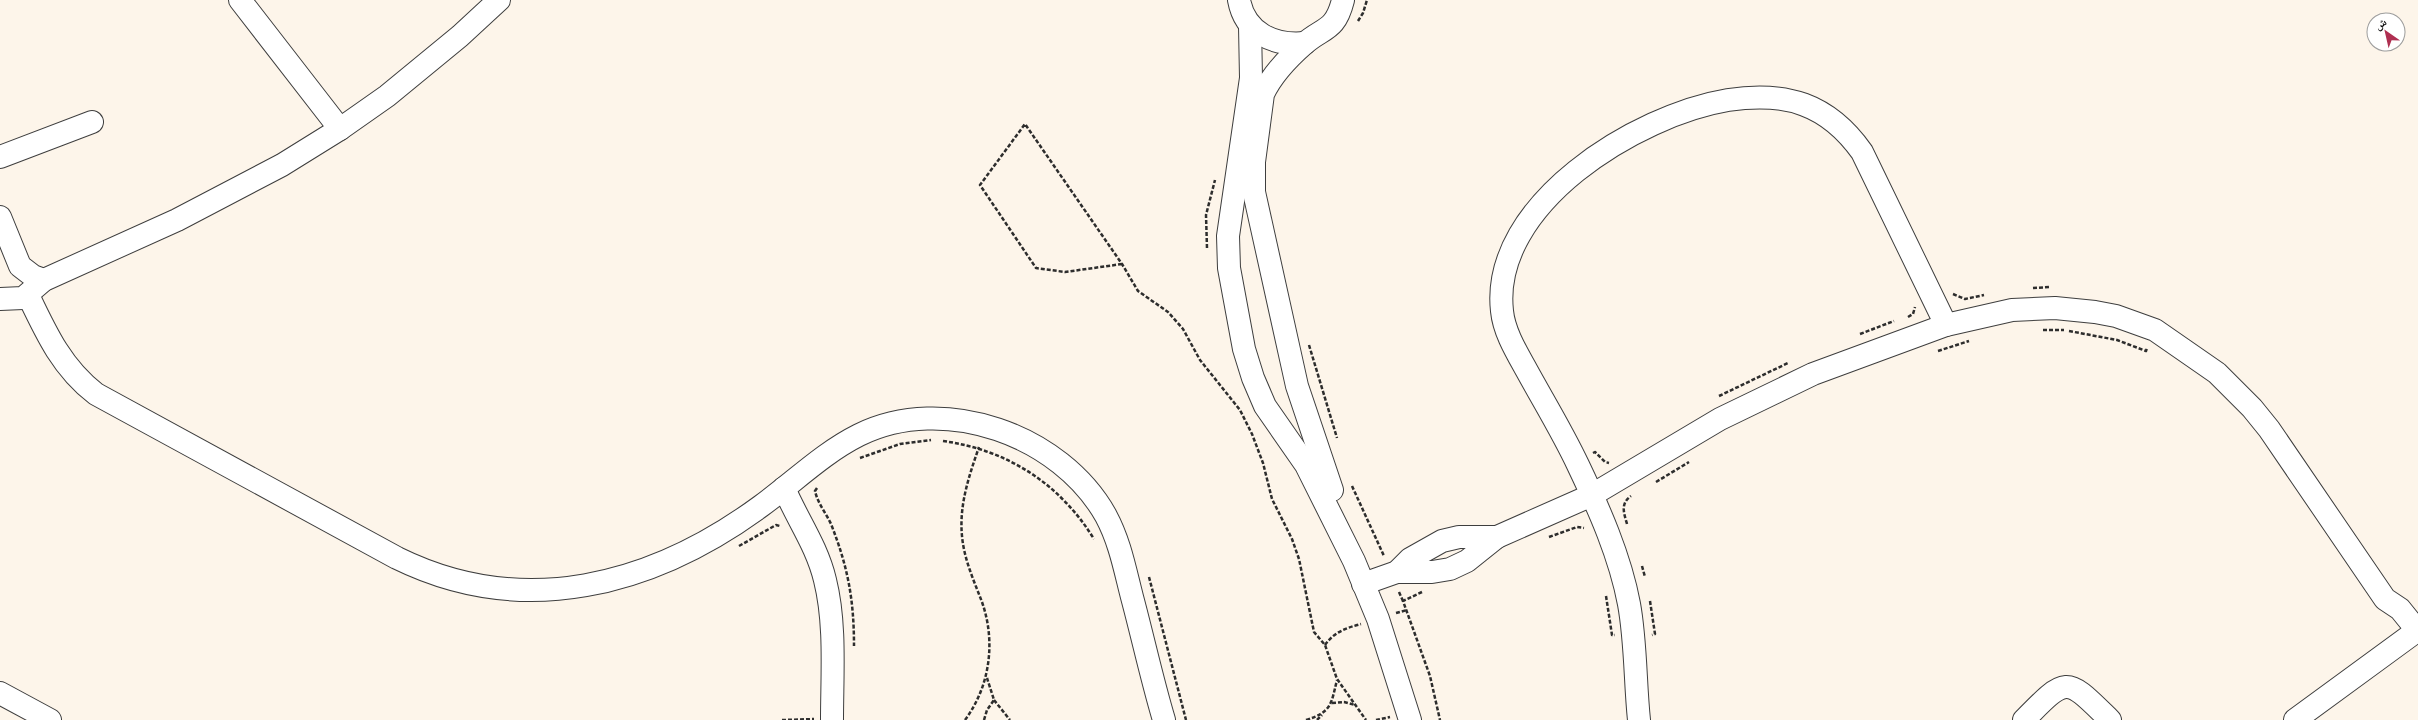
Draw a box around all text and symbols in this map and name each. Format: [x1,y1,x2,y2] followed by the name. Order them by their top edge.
[2366,12,2406,52] north arrow
[2372,14,2390,34] text: ش

